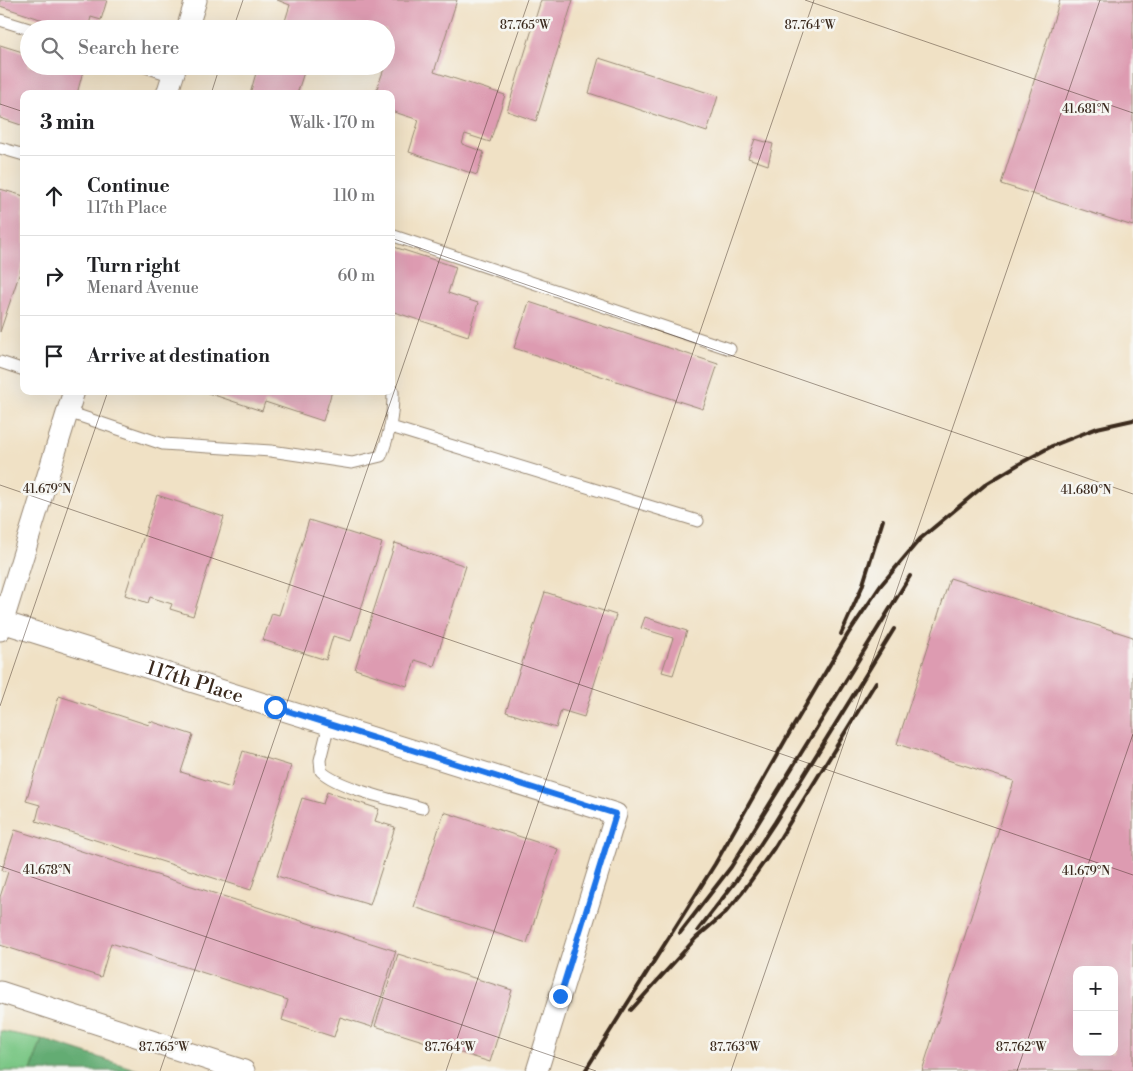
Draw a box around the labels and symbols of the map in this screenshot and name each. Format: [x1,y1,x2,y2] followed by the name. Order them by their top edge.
[500,18,551,33] text: 87.765°W
[784,18,837,33] text: 87.764°W
[1062,102,1110,117] text: 41.681°N
[23,482,71,497] text: 41.679°N
[1060,483,1112,498] text: 41.680°N
[143,655,246,709] street label: 117th Place
[264,696,287,719] route start
[23,863,71,878] text: 41.678°N
[1062,864,1110,879] text: 41.679°N
[549,985,572,1008] route end
[139,1040,190,1055] text: 87.765°W
[424,1040,477,1055] text: 87.764°W
[710,1040,761,1055] text: 87.763°W
[996,1040,1047,1055] text: 87.762°W

